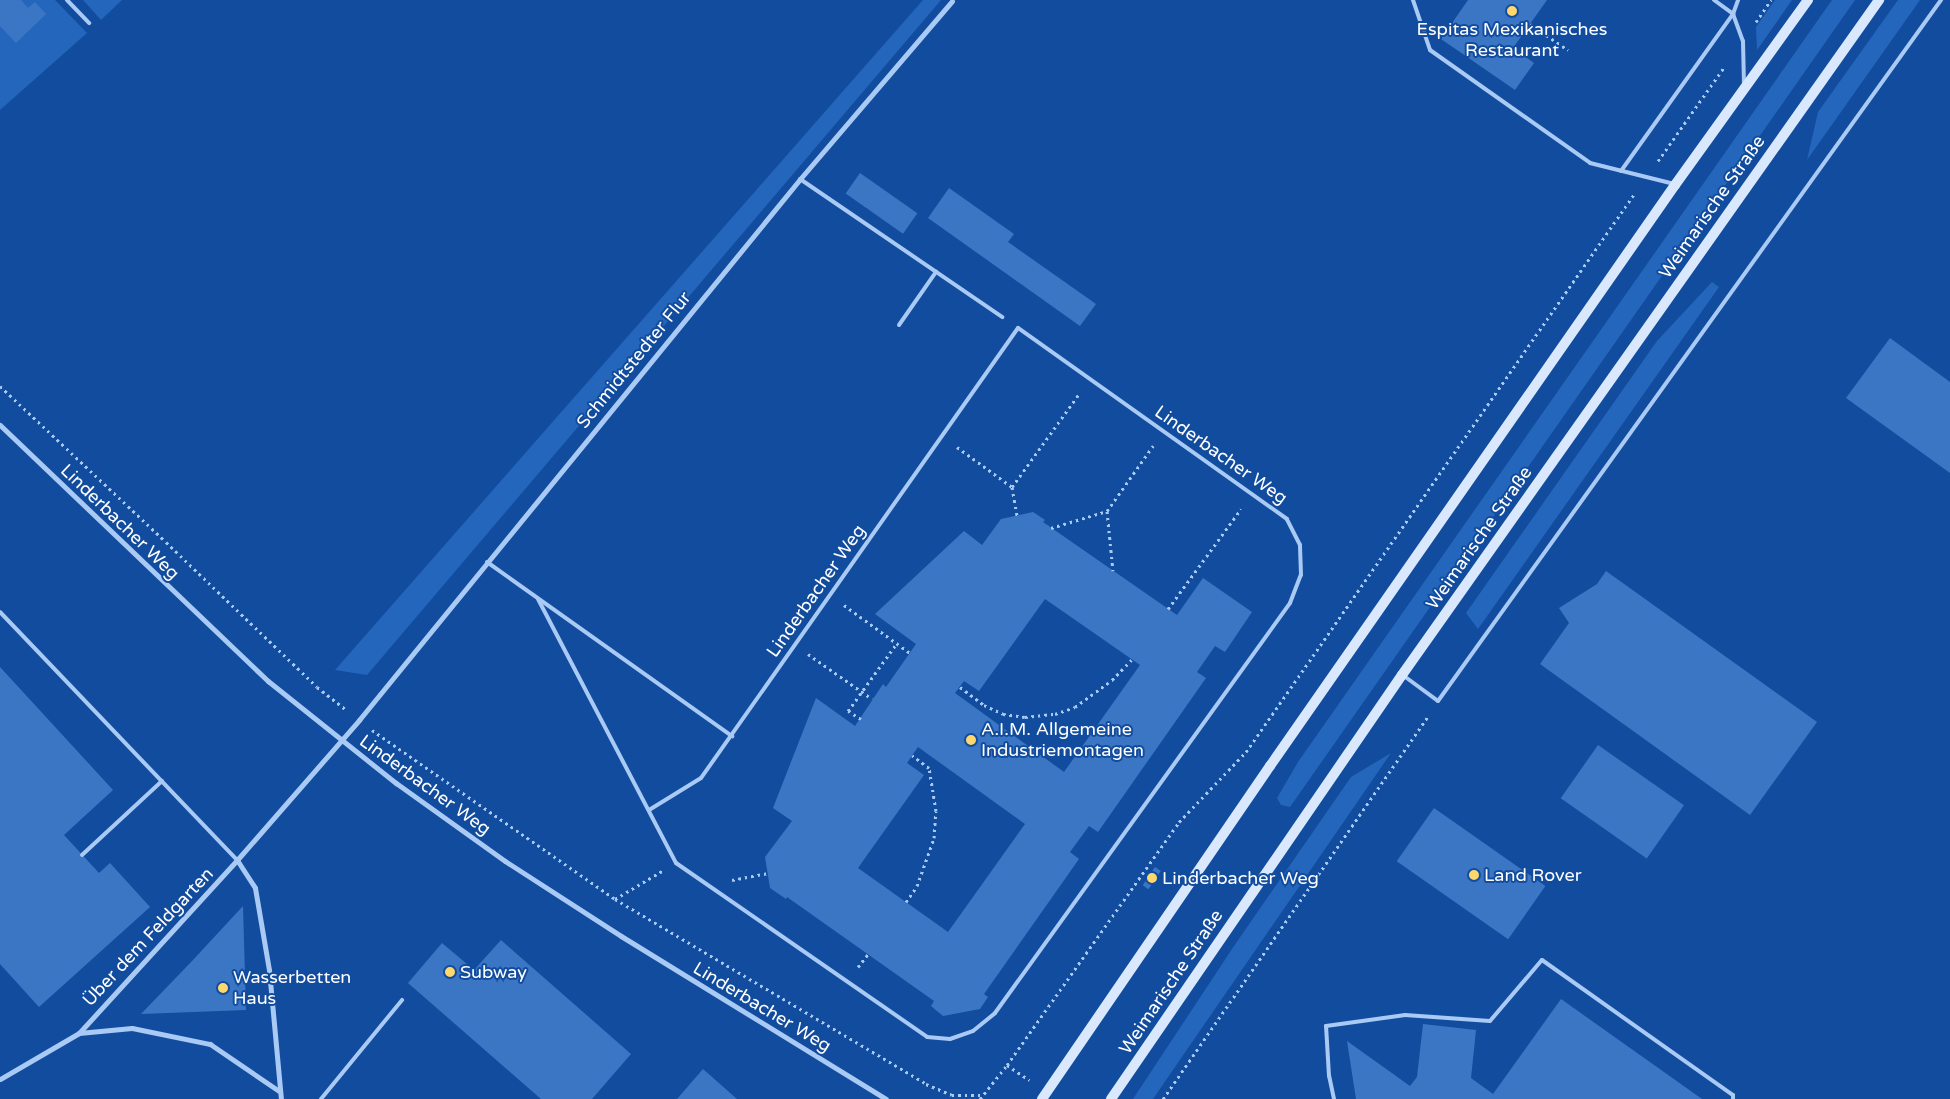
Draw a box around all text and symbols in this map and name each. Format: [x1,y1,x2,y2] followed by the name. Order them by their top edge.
[1506,5,1518,17] marker: Espitas Mexikanisches Restaurant
[1417,19,1607,62] place label: Espitas Mexikanisches Restaurant
[1654,131,1770,283] street label: Weimarische Straße
[572,287,696,433] street label: Schmidtstedter Flur
[1151,401,1291,509] street label: Linderbacher Weg
[56,460,184,584] street label: Linderbacher Weg
[1421,462,1537,614] street label: Weimarische Straße
[762,521,870,661] street label: Linderbacher Weg
[981,719,1144,762] place label: A.I.M. Allgemeine Industriemontagen
[355,730,495,840] street label: Linderbacher Weg
[965,734,977,746] marker: A.I.M. Allgemeine Industriemontagen
[78,863,218,1011] street label: Über dem Feldgarten
[1484,864,1582,886] place label: Land Rover
[1162,867,1319,889] place label: Linderbacher Weg
[1468,869,1480,881] marker: Land Rover
[1146,872,1158,884] marker: Linderbacher Weg
[1115,906,1227,1058] street label: Weimarische Straße
[689,957,835,1057] street label: Linderbacher Weg
[460,961,527,983] place label: Subway
[444,966,456,978] marker: Subway
[233,967,351,1010] place label: Wasserbetten Haus
[217,982,229,994] marker: Wasserbetten Haus

